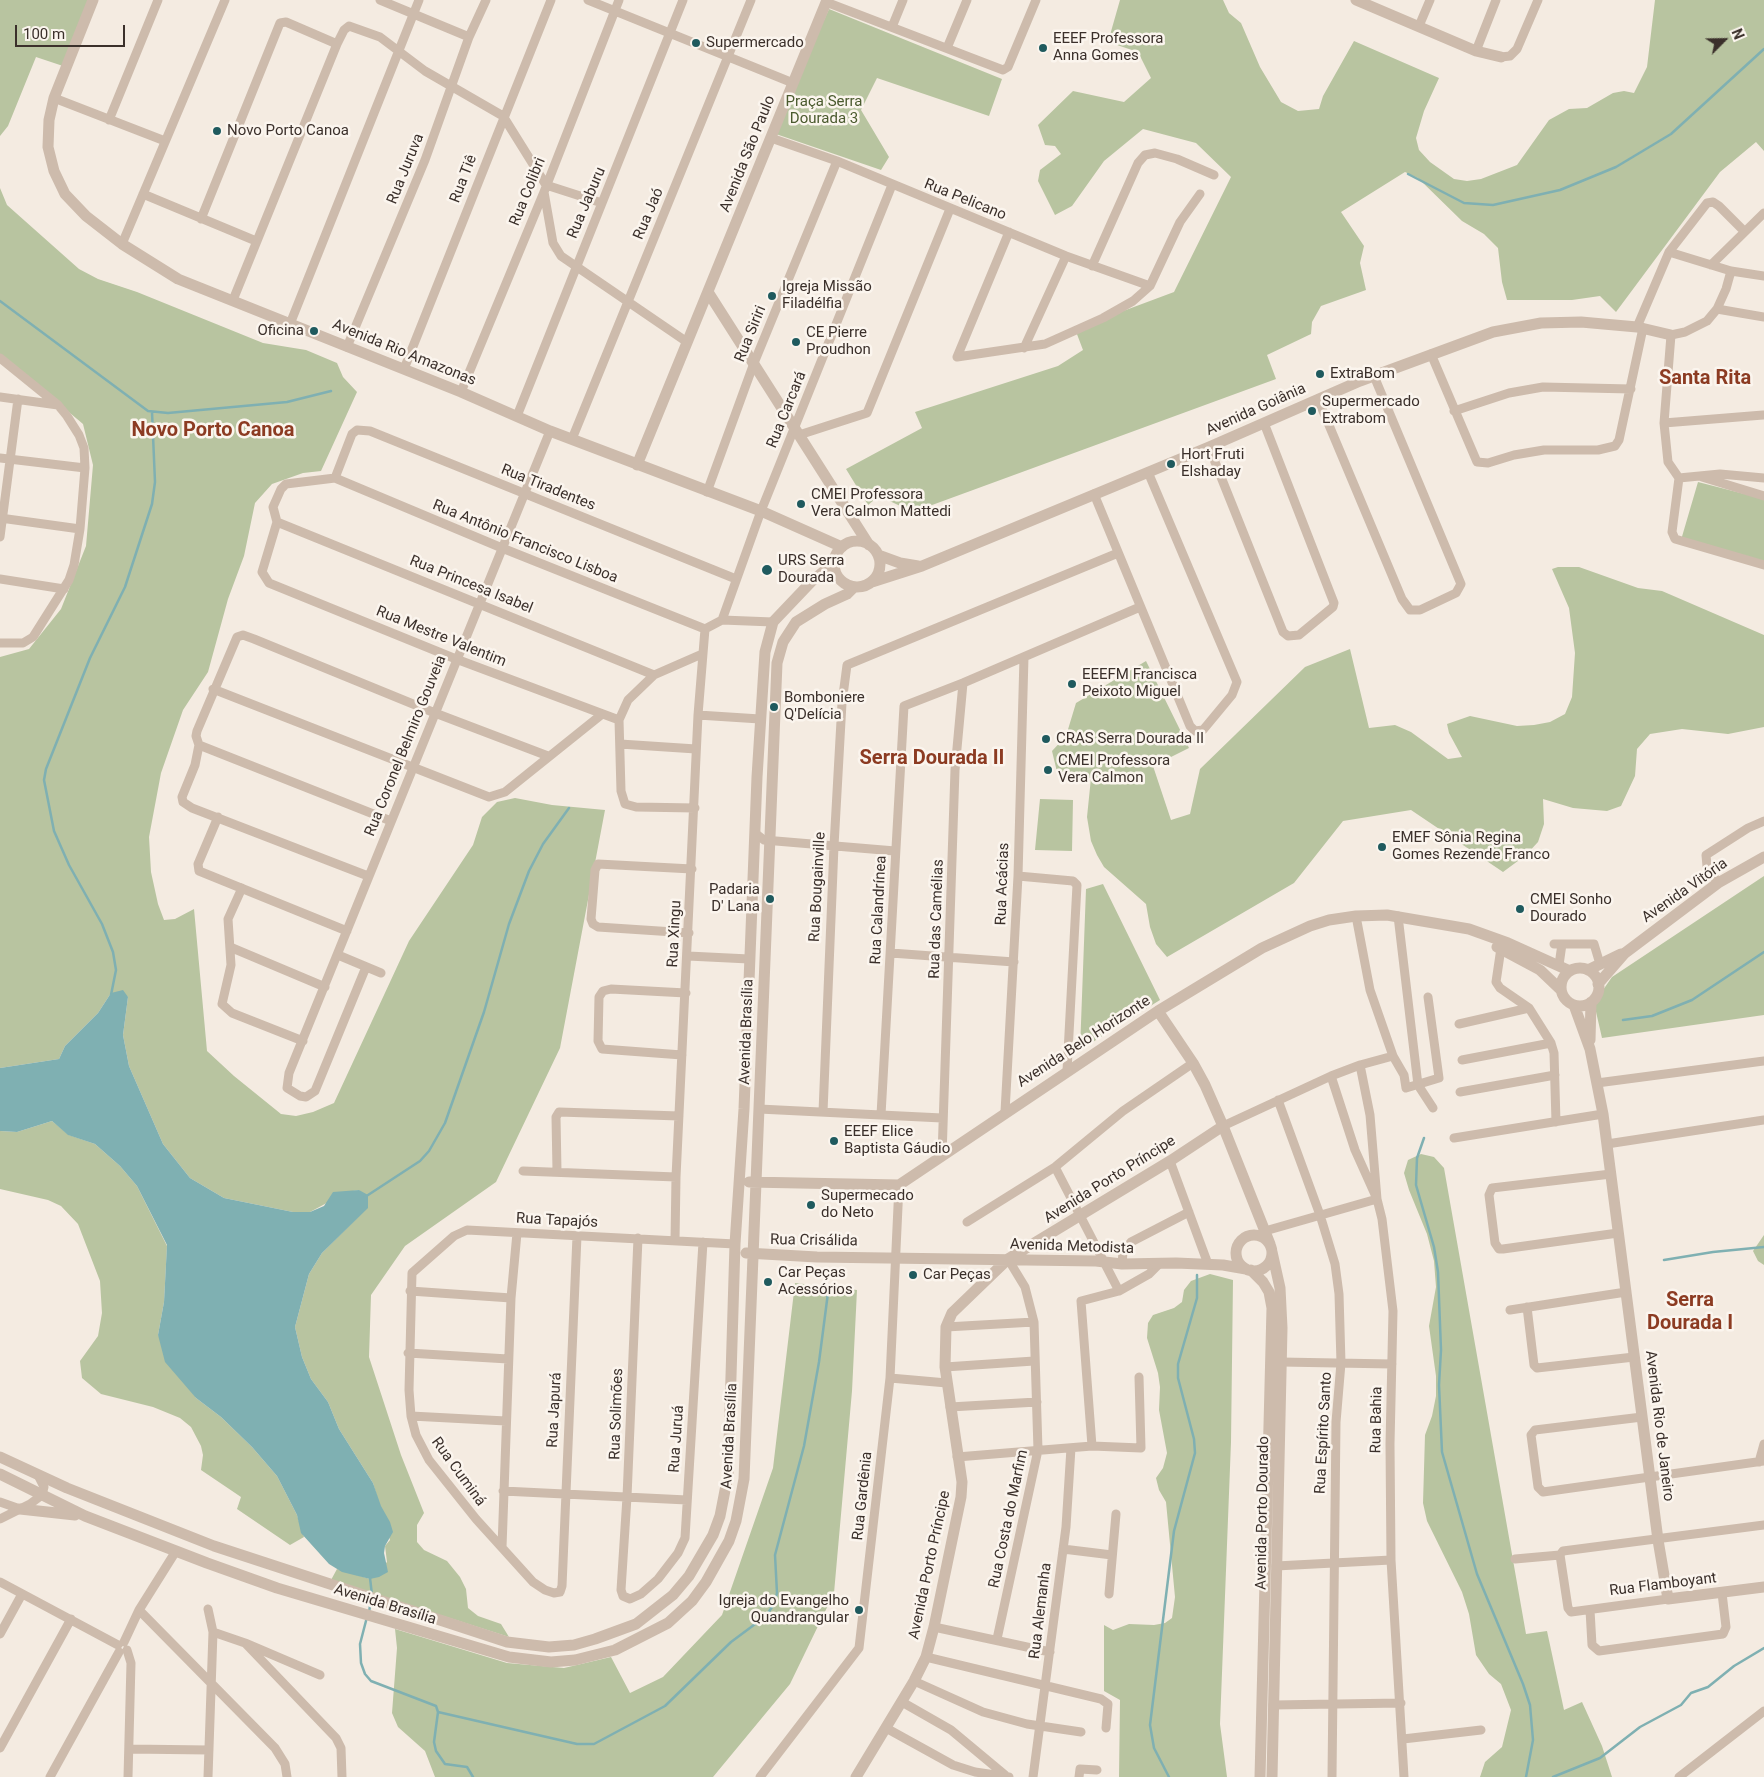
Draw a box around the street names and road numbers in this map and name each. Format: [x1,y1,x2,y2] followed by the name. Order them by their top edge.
[716,93,780,215] street label: Avenida São Paulo
[384,131,428,207] street label: Rua Juruva
[447,152,481,206] street label: Rua Tiê
[506,155,550,229] street label: Rua Colibri
[564,165,610,241] street label: Rua Jaburu
[921,175,1009,225] street label: Rua Pelicano
[630,185,668,243] street label: Rua Jaó
[732,303,770,365] street label: Rua Siriri
[330,316,478,390] street label: Avenida Rio Amazonas
[763,369,811,451] street label: Rua Carcará
[1203,380,1309,440] street label: Avenida Goiânia
[498,461,598,515] street label: Rua Tiradentes
[430,497,620,587] street label: Rua Antônio Francisco Lisboa
[407,552,535,618] street label: Rua Princesa Isabel
[373,603,509,671] street label: Rua Mestre Valentim
[361,653,451,839] street label: Rua Coronel Belmiro Gouveia
[806,831,830,943] street label: Rua Bougainville
[993,842,1013,926] street label: Rua Acácias
[867,855,891,965] street label: Rua Calandrínea
[1639,855,1731,927] street label: Avenida Vitória
[926,859,948,979] street label: Rua das Camélias
[664,900,686,968] street label: Rua Xingu
[736,979,758,1085] street label: Avenida Brasília
[1014,992,1154,1092] street label: Avenida Belo Horizonte
[1041,1132,1179,1228] street label: Avenida Porto Príncipe
[516,1210,598,1232] street label: Rua Tapajós
[770,1231,858,1251] street label: Rua Crisálida
[1010,1236,1134,1258] street label: Avenida Metodista
[1641,1350,1677,1502] street label: Avenida Rio de Janeiro
[606,1368,628,1460] street label: Rua Solimões
[1312,1371,1336,1495] street label: Rua Espírito Santo
[544,1372,566,1448] street label: Rua Japurá
[718,1383,742,1489] street label: Avenida Brasília
[1367,1386,1387,1454] street label: Rua Bahia
[666,1405,688,1473] street label: Rua Juruá
[427,1434,489,1510] street label: Rua Cuminá
[1253,1436,1273,1590] street label: Avenida Porto Dourado
[986,1448,1032,1590] street label: Rua Costa do Marfim
[849,1451,877,1541] street label: Rua Gardênia
[905,1489,955,1641] street label: Avenida Porto Príncipe
[1026,1562,1056,1660] street label: Rua Alemanha
[1608,1569,1718,1601] street label: Rua Flamboyant
[332,1581,438,1629] street label: Avenida Brasília

